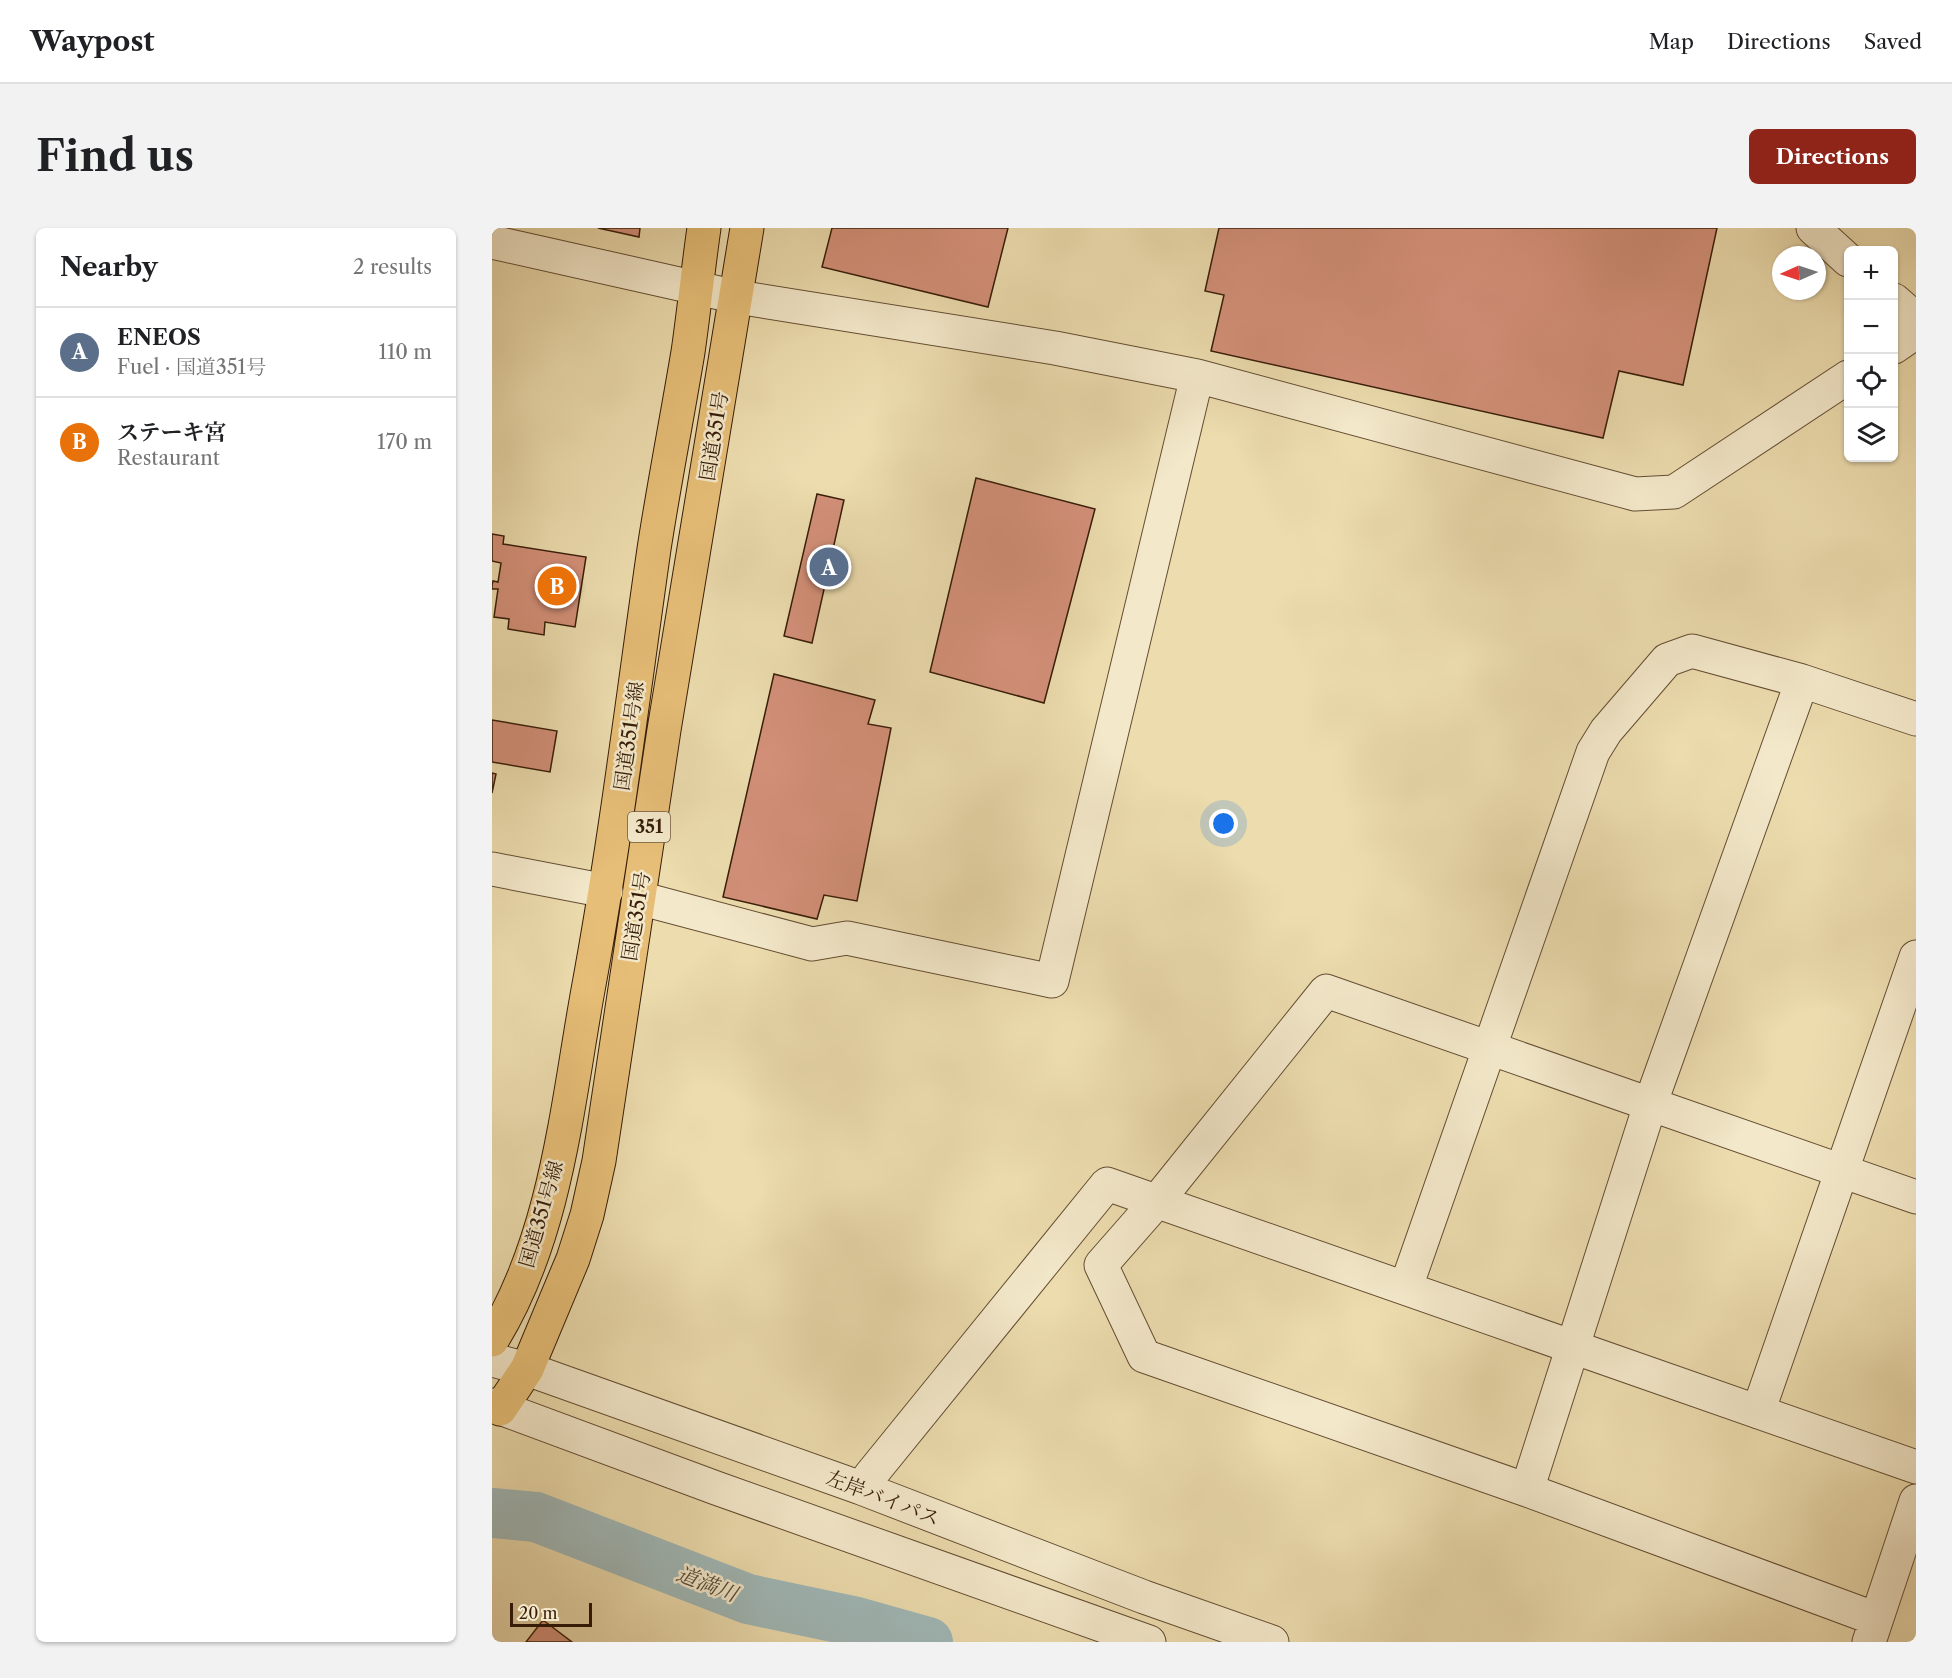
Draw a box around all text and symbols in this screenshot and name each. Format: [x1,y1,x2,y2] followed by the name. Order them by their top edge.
[30,24,154,58] text: Waypost
[1649,29,1694,54] text: Map
[1727,29,1831,54] text: Directions
[1864,29,1922,54] text: Saved
[1749,129,1916,184] button: Directions
[36,130,194,182] text: Find us
[1772,246,1826,300] north arrow
[1844,246,1898,462] map controls
[1844,246,1898,300] button: +
[60,251,158,283] text: Nearby
[353,255,432,279] text: 2 results
[1844,300,1898,354] button: −
[117,324,201,351] text: ENEOS
[72,340,87,364] text: A
[379,340,432,364] text: 110 m
[1844,354,1898,408] button: locate
[117,355,266,379] text: Fuel · 国道351号
[695,390,733,482] street label: 国道351号
[1844,408,1898,462] button: layers
[117,419,227,446] text: ステーキ宮
[72,430,87,454] text: B
[377,430,432,454] text: 170 m
[117,446,220,470] text: Restaurant
[810,544,848,590] pin: A
[538,564,576,608] pin: B
[609,680,649,792] street label: 国道351号線
[1209,809,1238,838] your location
[628,812,670,842] road number: 351
[617,870,655,962] street label: 国道351号
[514,1158,568,1270] street label: 国道351号線
[823,1465,943,1531] street label: 左岸バイパス
[673,1561,743,1607] water label: 道満川
[510,1600,592,1628] scale bar
[519,1603,558,1623] text: 20 m

